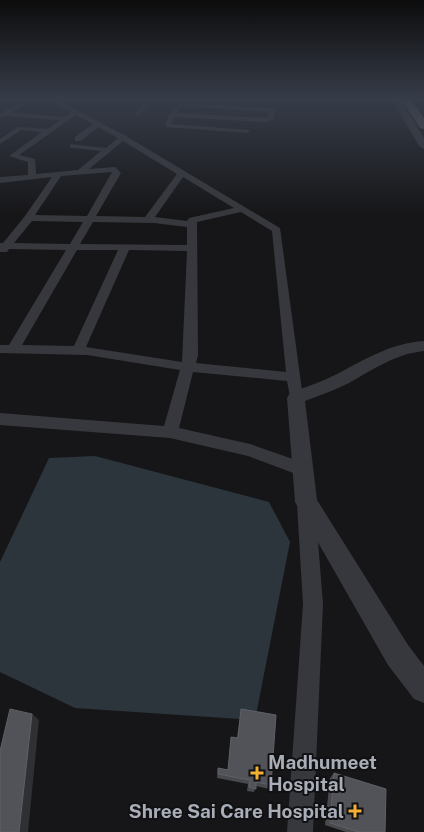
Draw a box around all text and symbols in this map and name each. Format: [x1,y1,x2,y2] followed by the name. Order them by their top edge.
[268,751,377,795] place label: Madhumeet Hospital
[250,766,264,780] marker: Madhumeet Hospital
[129,800,344,822] place label: Shree Sai Care Hospital
[348,804,362,818] marker: Shree Sai Care Hospital

